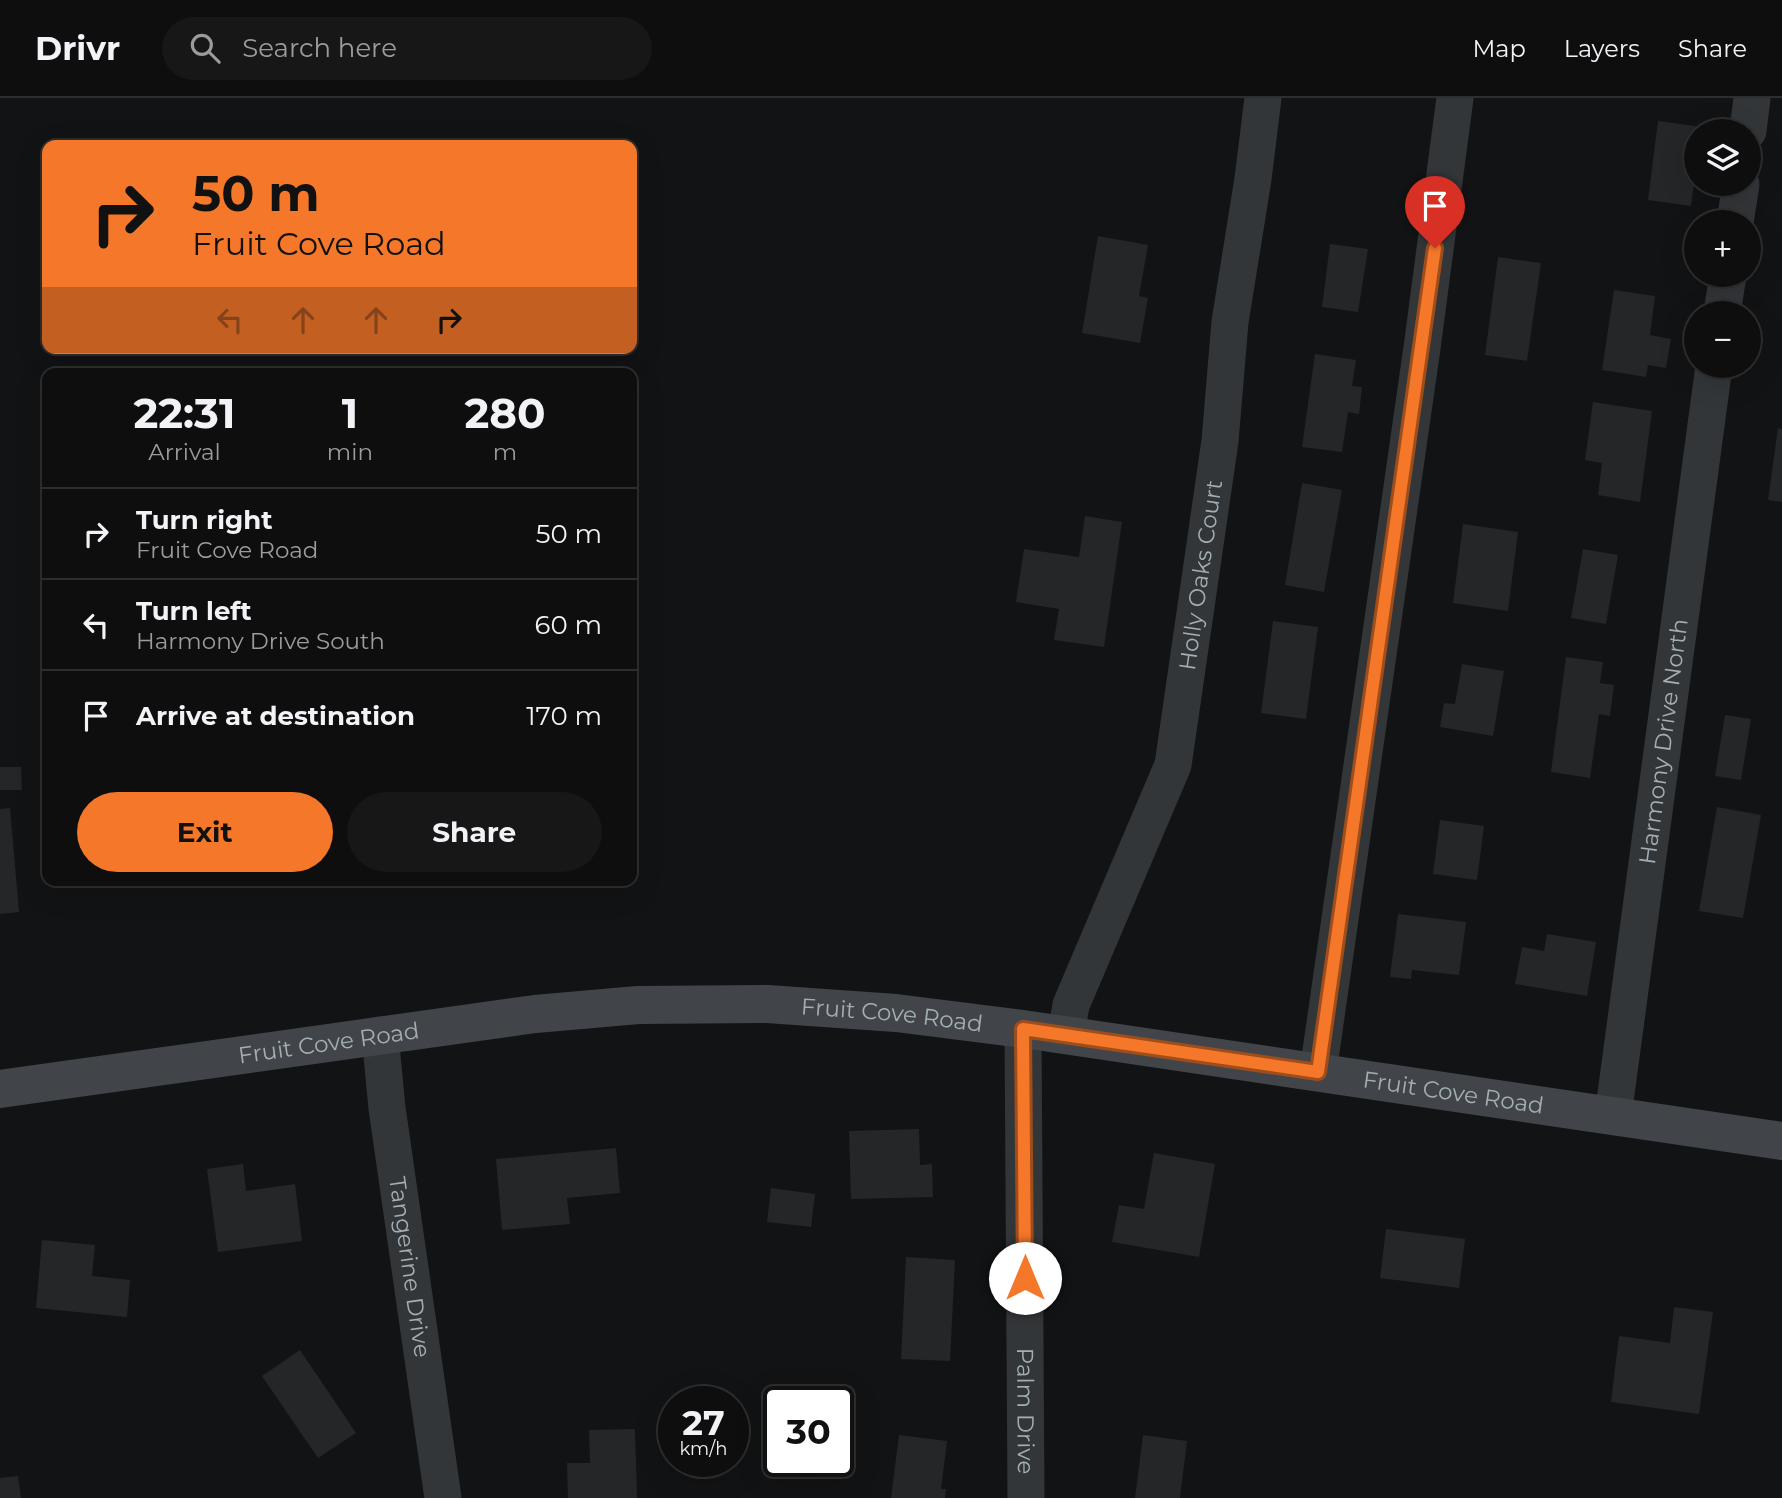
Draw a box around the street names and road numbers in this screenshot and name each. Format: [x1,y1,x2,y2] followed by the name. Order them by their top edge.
[1173,478,1228,672] street label: Holly Oaks Court
[1633,617,1694,866] street label: Harmony Drive North
[800,992,984,1038] street label: Fruit Cove Road
[236,1016,421,1069] street label: Fruit Cove Road
[1361,1065,1546,1120] street label: Fruit Cove Road
[383,1175,437,1359] street label: Tangerine Drive
[1011,1348,1040,1474] street label: Palm Drive

